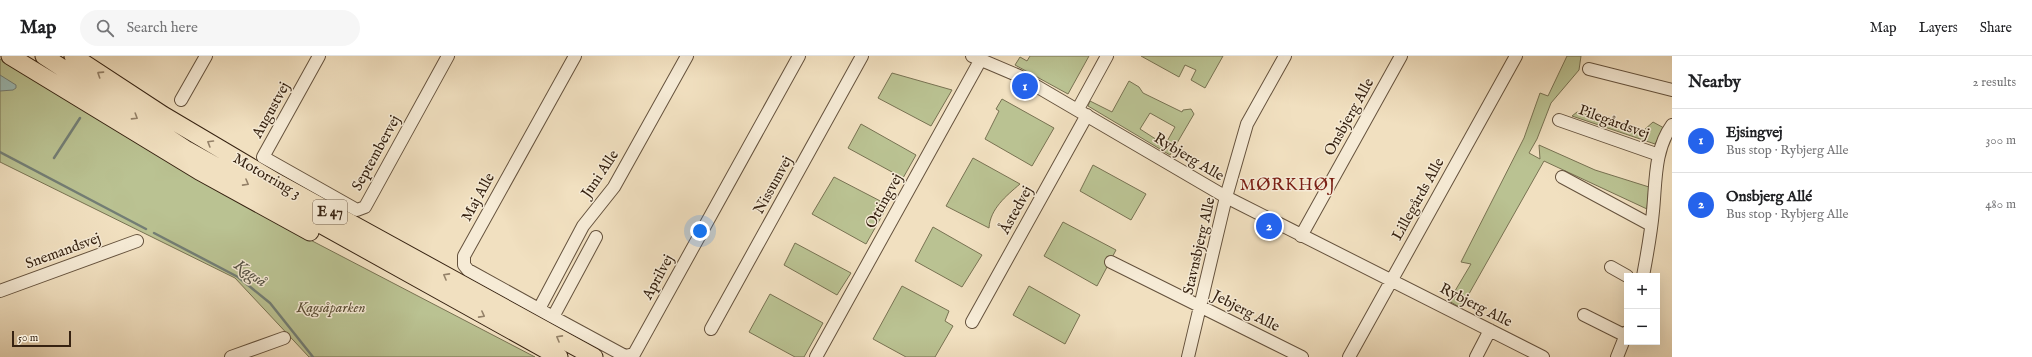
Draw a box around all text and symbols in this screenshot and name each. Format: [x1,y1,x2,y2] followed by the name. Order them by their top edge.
[80,10,360,46] search box
[20,16,56,40] text: Map
[94,17,116,39] icon: search
[126,18,198,37] text: Search here
[1870,19,1897,37] text: Map
[1919,19,1958,37] text: Layers
[1980,19,2012,37] text: Share
[97,71,104,79] one-way arrow
[1012,71,1038,101] pin: 1
[1688,72,1741,93] text: Nearby
[1972,74,2016,91] text: 2 results
[1320,75,1378,159] street label: Onsbjerg Alle
[247,79,294,142] street label: Augustvej
[1576,100,1652,144] street label: Pilegårdsvej
[131,112,138,119] one-way arrow
[347,112,405,194] street label: Septembervej
[1726,123,1783,142] text: Ejsingvej
[1150,129,1228,185] street label: Rybjerg Alle
[1699,132,1703,149] text: 1
[1985,132,2016,149] text: 300 m
[207,141,214,148] one-way arrow
[1726,142,1849,159] text: Bus stop · Rybjerg Alle
[576,146,623,203] street label: Juni Alle
[230,149,304,203] street label: Motorring 3
[749,153,797,217] street label: Nissumvej
[1387,154,1449,244] street label: Lillegårds Alle
[457,169,499,225] street label: Maj Alle
[861,170,907,232] street label: Ottingvej
[1239,175,1337,196] district label: MØRKHØJ
[242,179,249,186] one-way arrow
[995,182,1037,238] street label: Åstedvej
[1726,187,1812,206] text: Onsbjerg Allé
[1179,195,1219,297] street label: Stavnsbjerg Alle
[1698,196,1704,213] text: 2
[1985,196,2016,213] text: 480 m
[313,200,347,224] road number: E 47
[1726,206,1849,223] text: Bus stop · Rybjerg Alle
[1256,211,1282,241] pin: 2
[690,221,710,241] your location
[23,229,103,273] street label: Snemandsvej
[637,251,678,304] street label: Aprilvej
[229,255,270,292] water label: Kagså
[442,273,450,280] one-way arrow
[1624,273,1660,345] map controls
[1624,273,1660,309] button: +
[1437,279,1515,331] street label: Rybjerg Alle
[1207,285,1283,336] street label: Jebjerg Alle
[296,298,365,318] park label: Kagsåparken
[1624,309,1660,345] button: −
[478,311,485,318] one-way arrow
[12,329,71,348] scale bar
[18,331,38,345] text: 50 m
[556,336,564,343] one-way arrow

